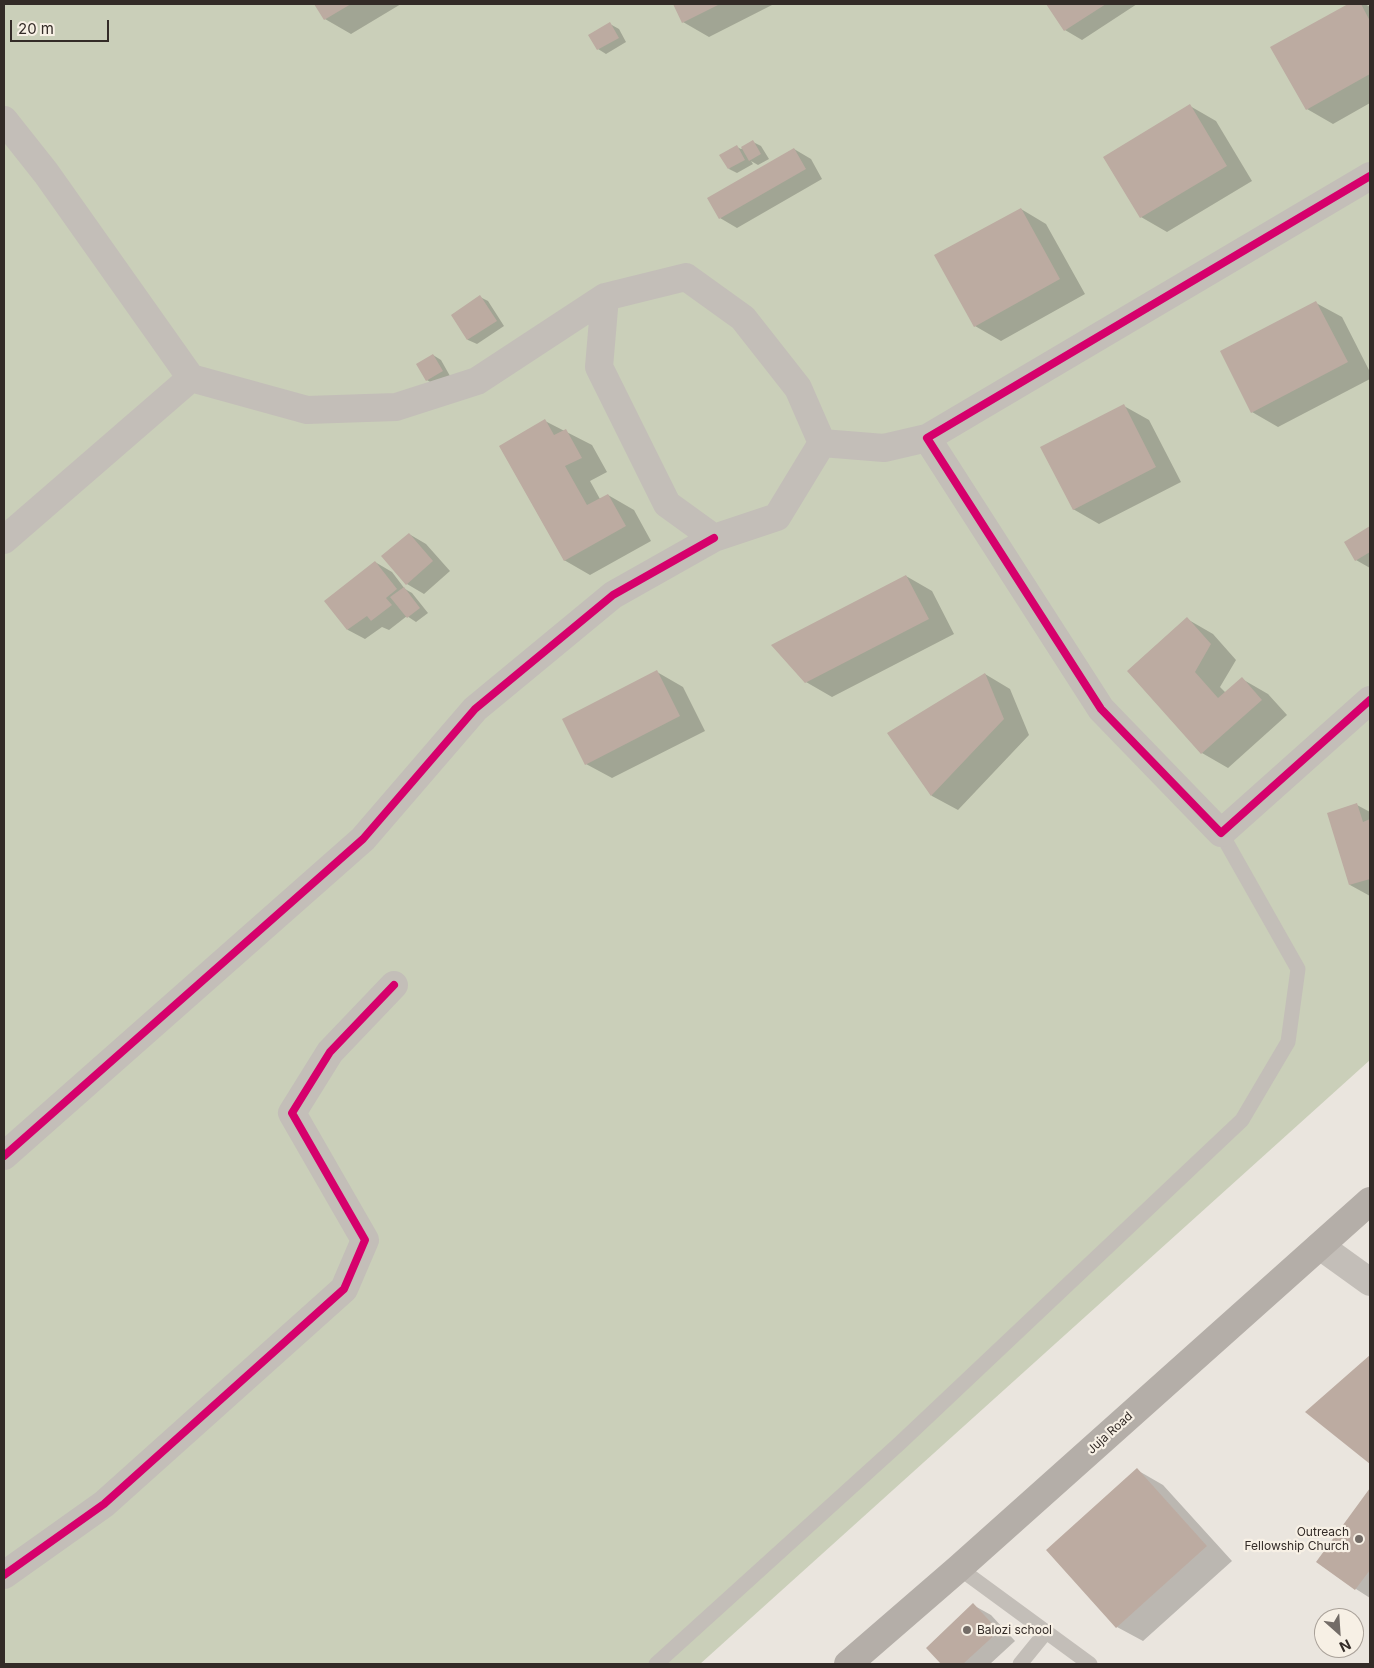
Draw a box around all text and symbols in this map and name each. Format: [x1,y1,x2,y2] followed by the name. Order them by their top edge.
[12,10,111,42] scale bar
[18,19,54,38] text: 20 m
[1084,1409,1136,1457] street label: Juja Road
[1244,1525,1349,1553] place label: Outreach Fellowship Church
[1353,1533,1365,1545] marker: Outreach Fellowship Church
[1314,1608,1364,1658] north arrow
[977,1623,1052,1637] place label: Balozi school
[961,1624,973,1636] marker: Balozi school
[1337,1636,1354,1656] text: N

